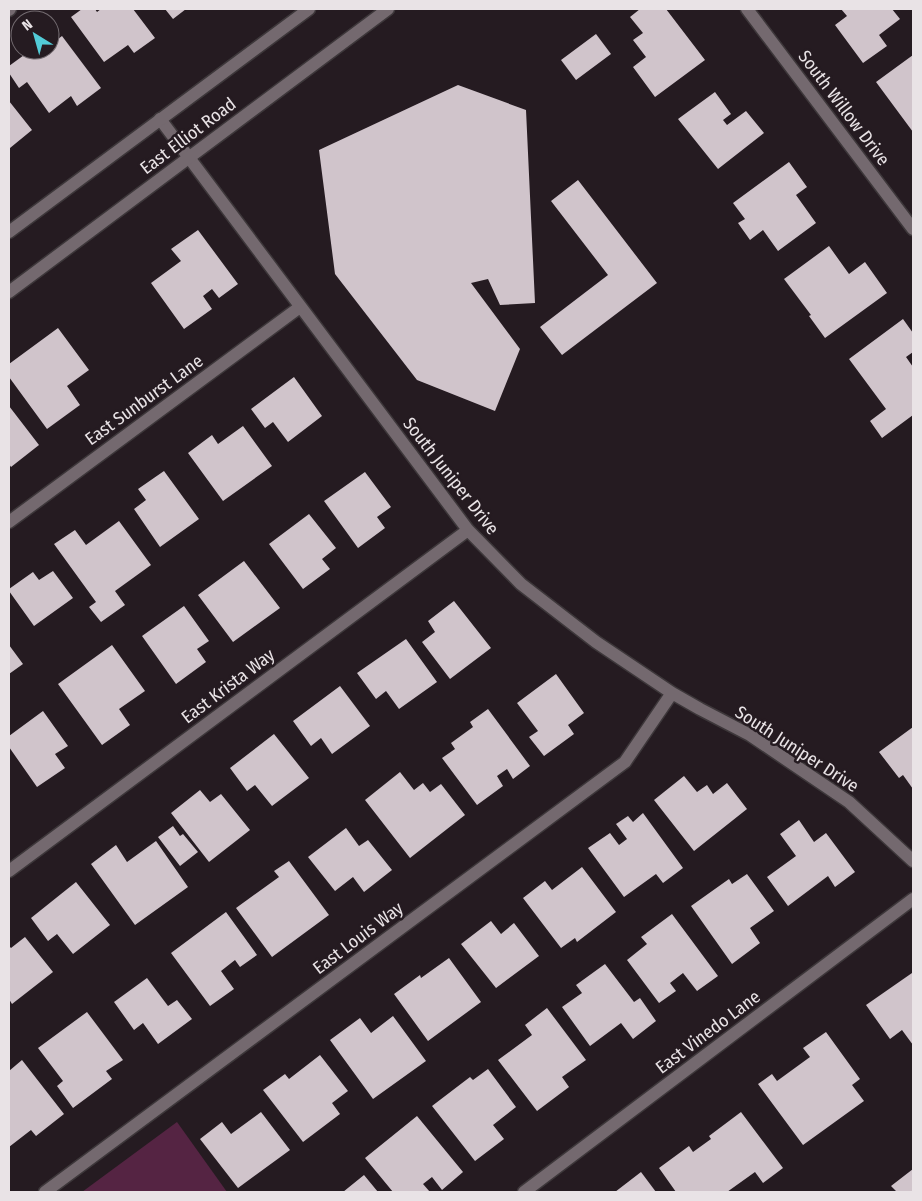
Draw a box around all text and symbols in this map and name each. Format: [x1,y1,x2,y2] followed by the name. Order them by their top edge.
[10,10,60,60] north arrow
[19,16,36,34] text: N
[794,46,895,170] street label: South Willow Drive
[136,93,240,179] street label: East Elliot Road
[81,350,207,450] street label: East Sunburst Lane
[398,413,504,539] street label: South Juniper Drive
[177,644,279,728] street label: East Krista Way
[731,701,863,797] street label: South Juniper Drive
[309,897,407,979] street label: East Louis Way
[651,985,765,1078] street label: East Vinedo Lane

